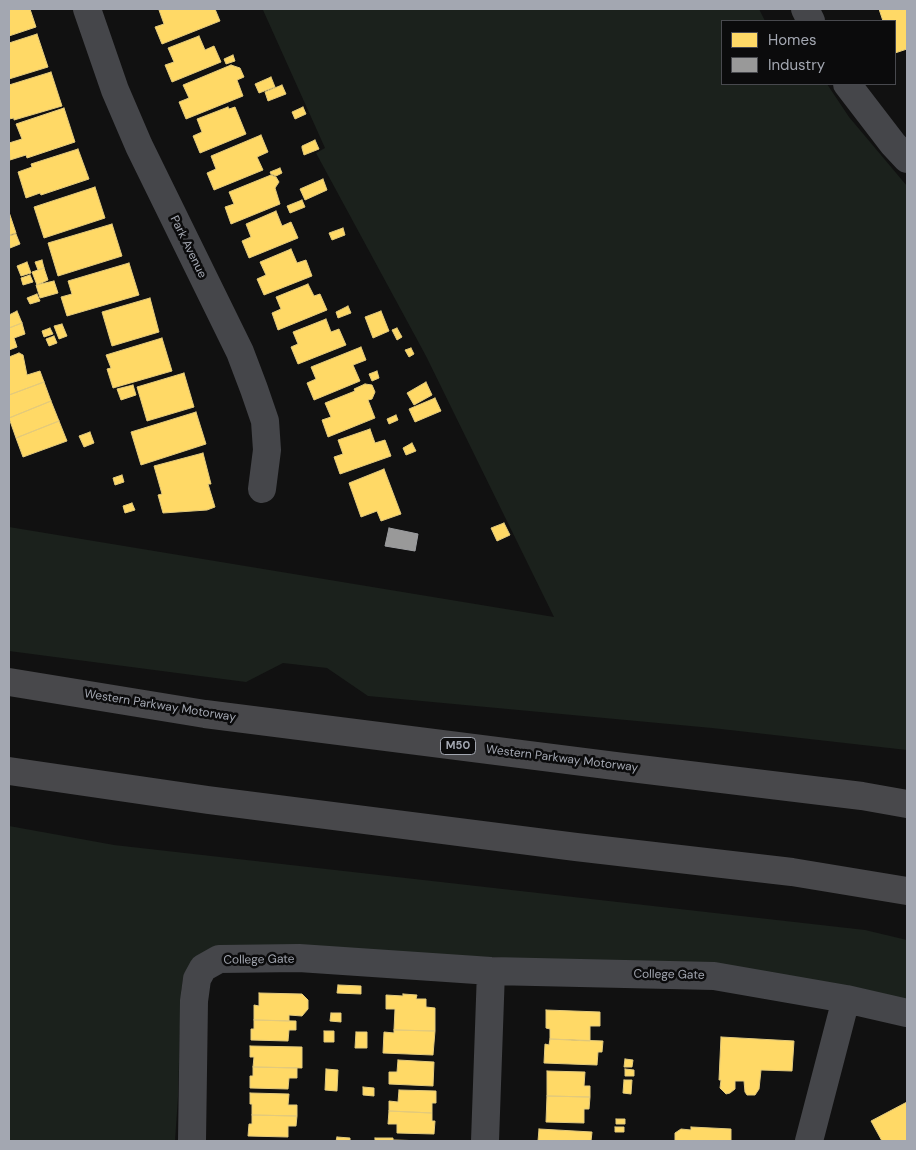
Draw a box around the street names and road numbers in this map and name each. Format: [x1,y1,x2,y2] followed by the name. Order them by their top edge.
[167,213,209,281] street label: Park Avenue
[83,687,237,725] street label: Western Parkway Motorway
[440,738,476,754] road number: M50
[485,743,639,775] street label: Western Parkway Motorway
[223,952,295,968] street label: College Gate
[633,967,705,983] street label: College Gate

